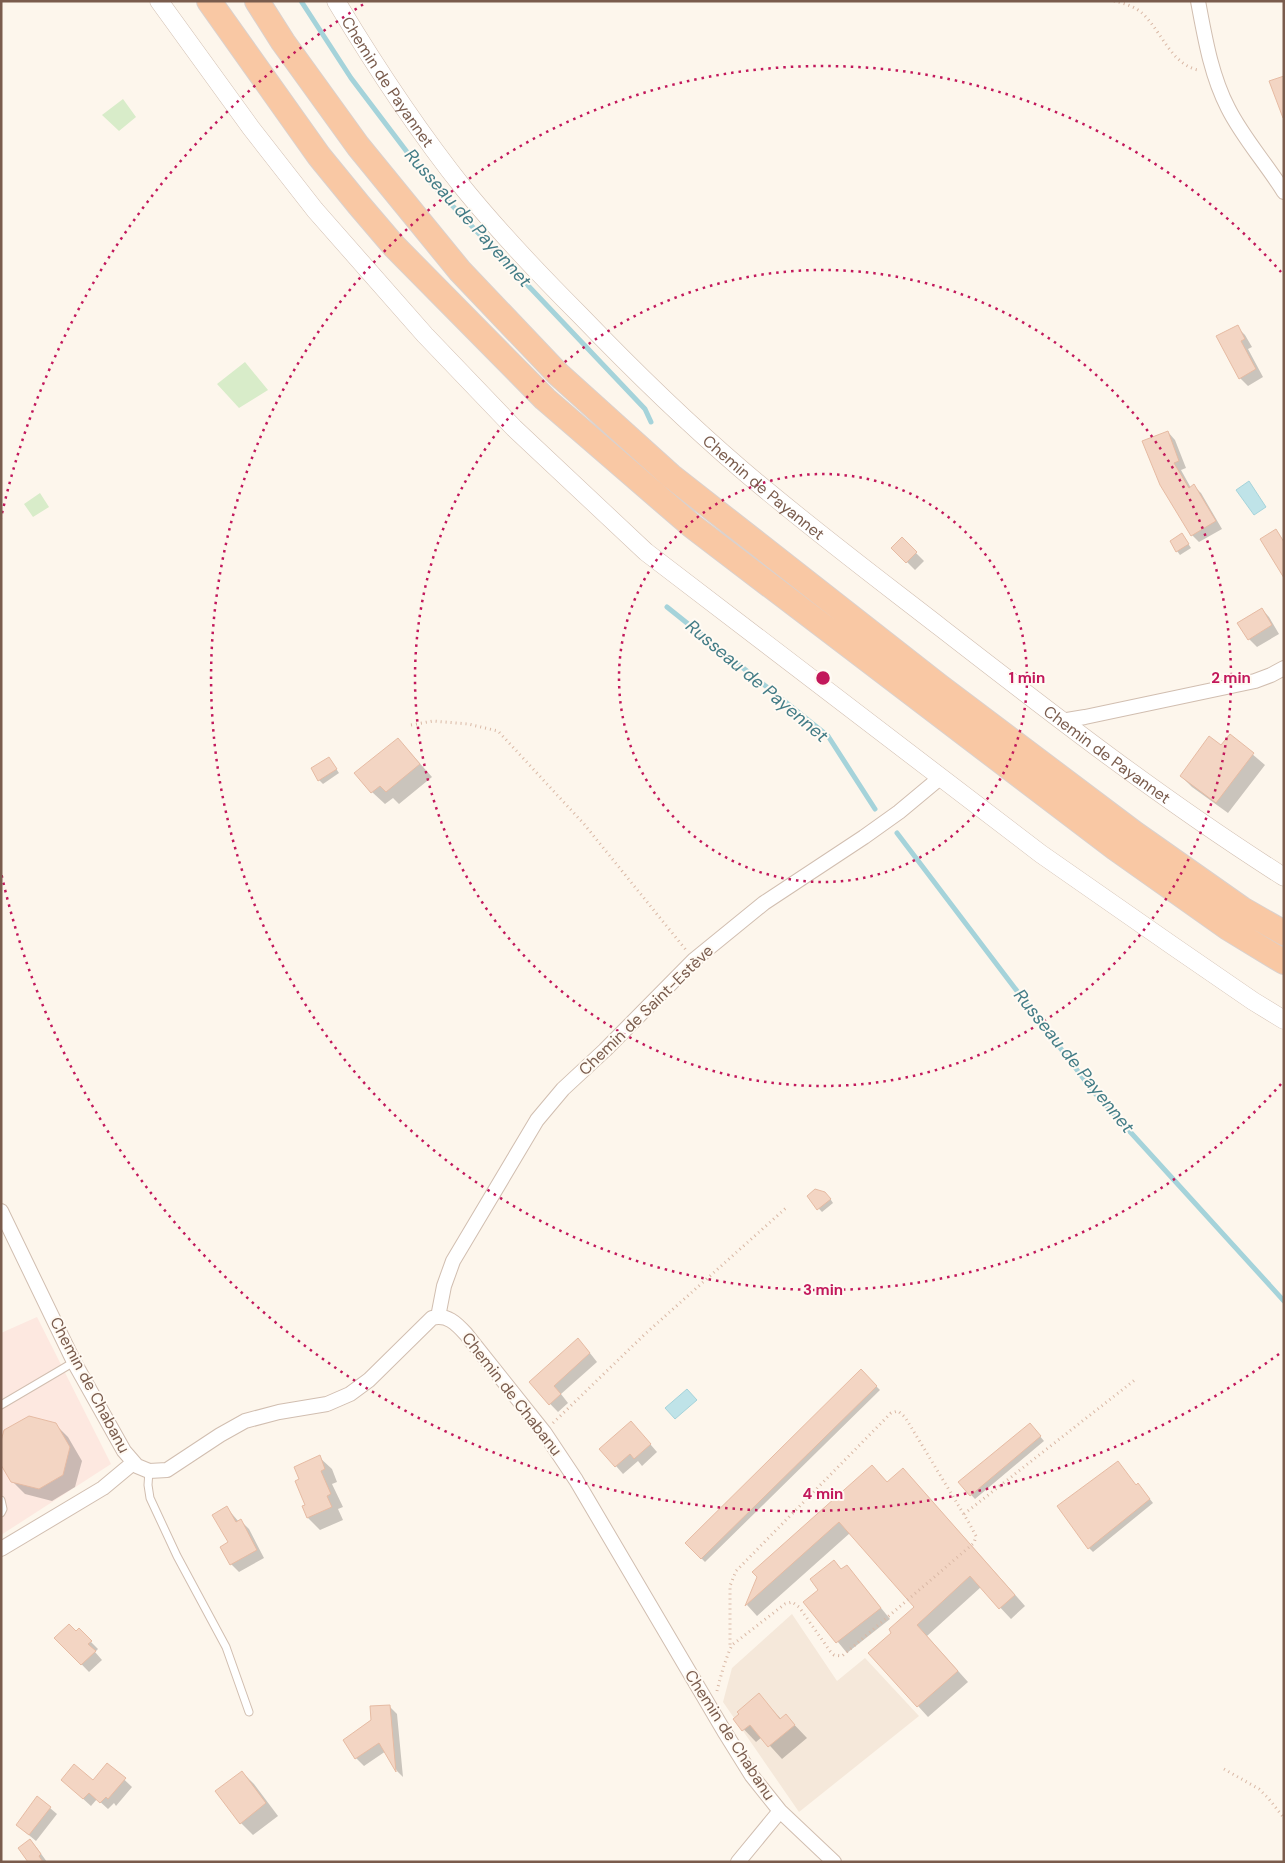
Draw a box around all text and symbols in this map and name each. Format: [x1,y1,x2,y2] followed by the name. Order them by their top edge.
[337,12,439,151] street label: Chemin de Payannet
[399,143,537,293] water label: Russeau de Payennet
[699,430,829,544] street label: Chemin de Payannet
[681,614,834,748] water label: Russeau de Payennet
[1009,668,1045,688] text: 1 min
[1211,668,1251,688] text: 2 min
[814,669,832,687] centre of rings
[1040,700,1175,808] street label: Chemin de Payannet
[574,940,718,1080] street label: Chemin de Saint-Estève
[1008,984,1140,1139] water label: Russeau de Payennet
[803,1280,843,1300] text: 3 min
[45,1313,135,1457] street label: Chemin de Chabanu
[457,1328,567,1460] street label: Chemin de Chabanu
[803,1484,843,1504] text: 4 min
[680,1666,780,1804] street label: Chemin de Chabanu

